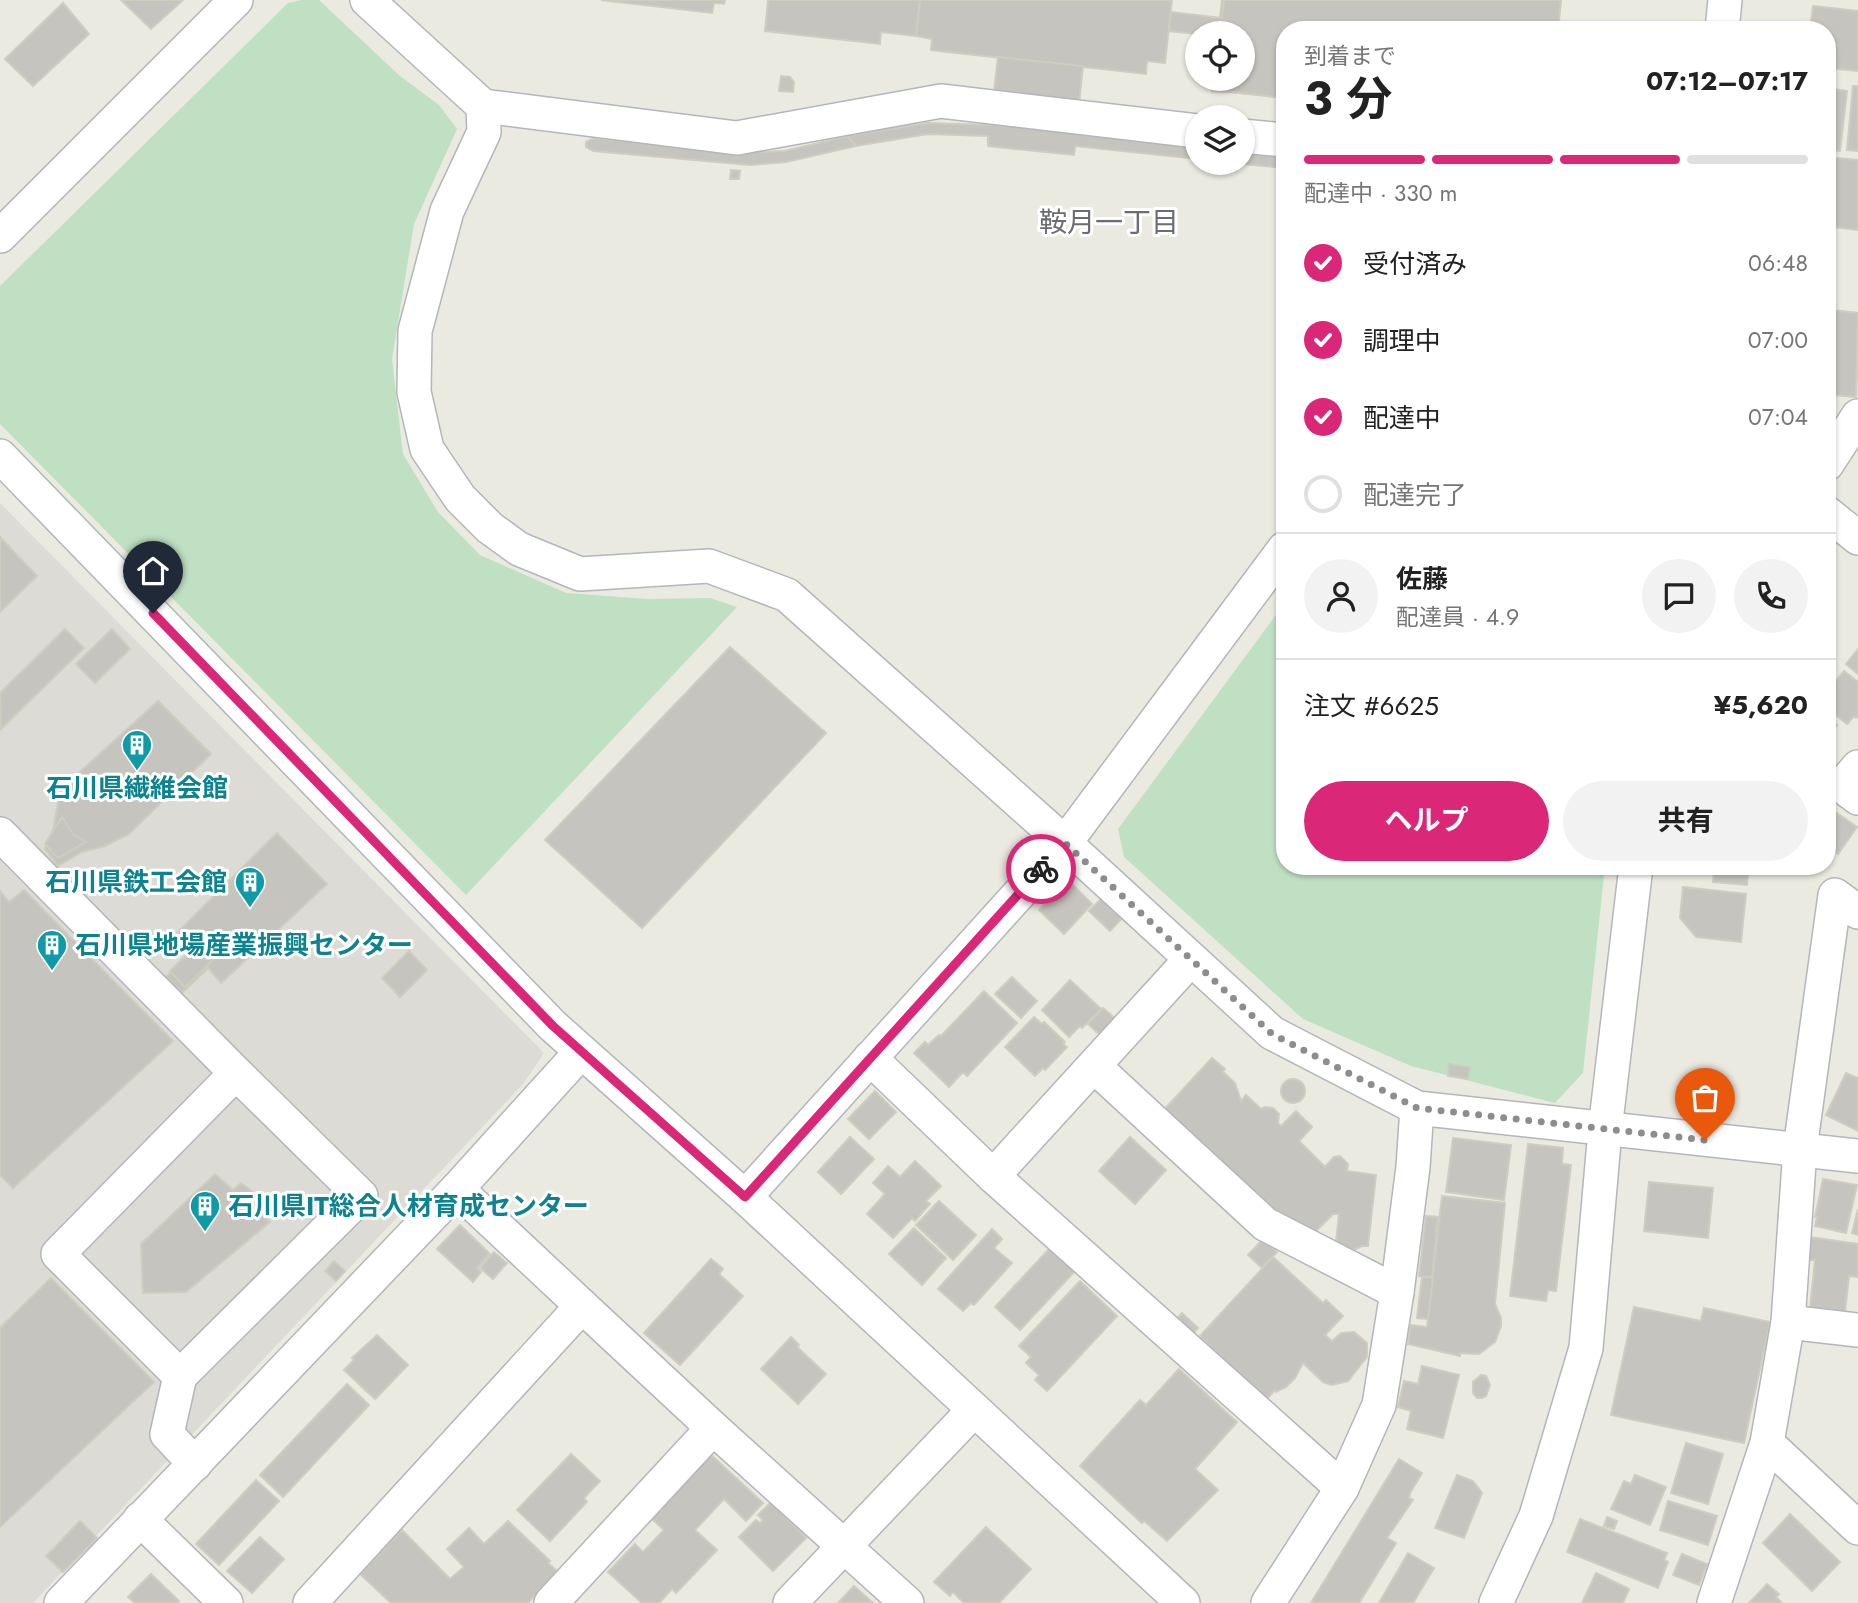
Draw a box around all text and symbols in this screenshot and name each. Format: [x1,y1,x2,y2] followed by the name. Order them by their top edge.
[1185,21,1255,175] map controls
[1185,21,1255,91] button: locate
[1304,39,1396,73] text: 到着まで
[1646,62,1808,100] text: 07:12–07:17
[1304,66,1392,132] text: 3 分
[1185,105,1255,175] button: layers
[1304,176,1457,210] text: 配達中 · 330 m
[1039,202,1179,243] district label: 鞍月一丁目
[1304,244,1342,282] icon: check
[1363,245,1467,283] text: 受付済み
[1748,246,1808,280] text: 06:48
[1304,321,1342,359] icon: check
[1363,322,1441,360] text: 調理中
[1748,323,1808,357] text: 07:00
[1304,398,1342,436] icon: check
[1363,399,1441,437] text: 配達中
[1748,400,1808,434] text: 07:04
[1363,476,1467,514] text: 配達完了
[123,541,183,613] pin
[134,552,172,590] icon: home
[1304,559,1378,633] button: person
[1642,559,1716,633] button: chat
[1734,559,1808,633] button: phone
[1396,560,1448,598] text: 佐藤
[1396,600,1519,634] text: 配達員 · 4.9
[1714,686,1808,724] text: ¥5,620
[1304,687,1439,725] text: 注文 #6625
[120,728,154,772] building icon: 石川県繊維会館
[46,769,228,807] place label: 石川県繊維会館
[1304,781,1549,861] button: ヘルプ
[1563,781,1808,861] button: 共有
[1006,834,1076,904] courier
[1022,850,1060,888] icon: bike
[45,863,227,901] place label: 石川県鉄工会館
[233,865,267,909] building icon: 石川県鉄工会館
[75,926,413,964] place label: 石川県地場産業振興センター
[35,928,69,972] building icon: 石川県地場産業振興センター
[1675,1068,1735,1140] pin
[1686,1079,1724,1117] icon: bag
[228,1187,589,1225] place label: 石川県IT総合人材育成センター
[188,1189,222,1233] building icon: 石川県IT総合人材育成センター

